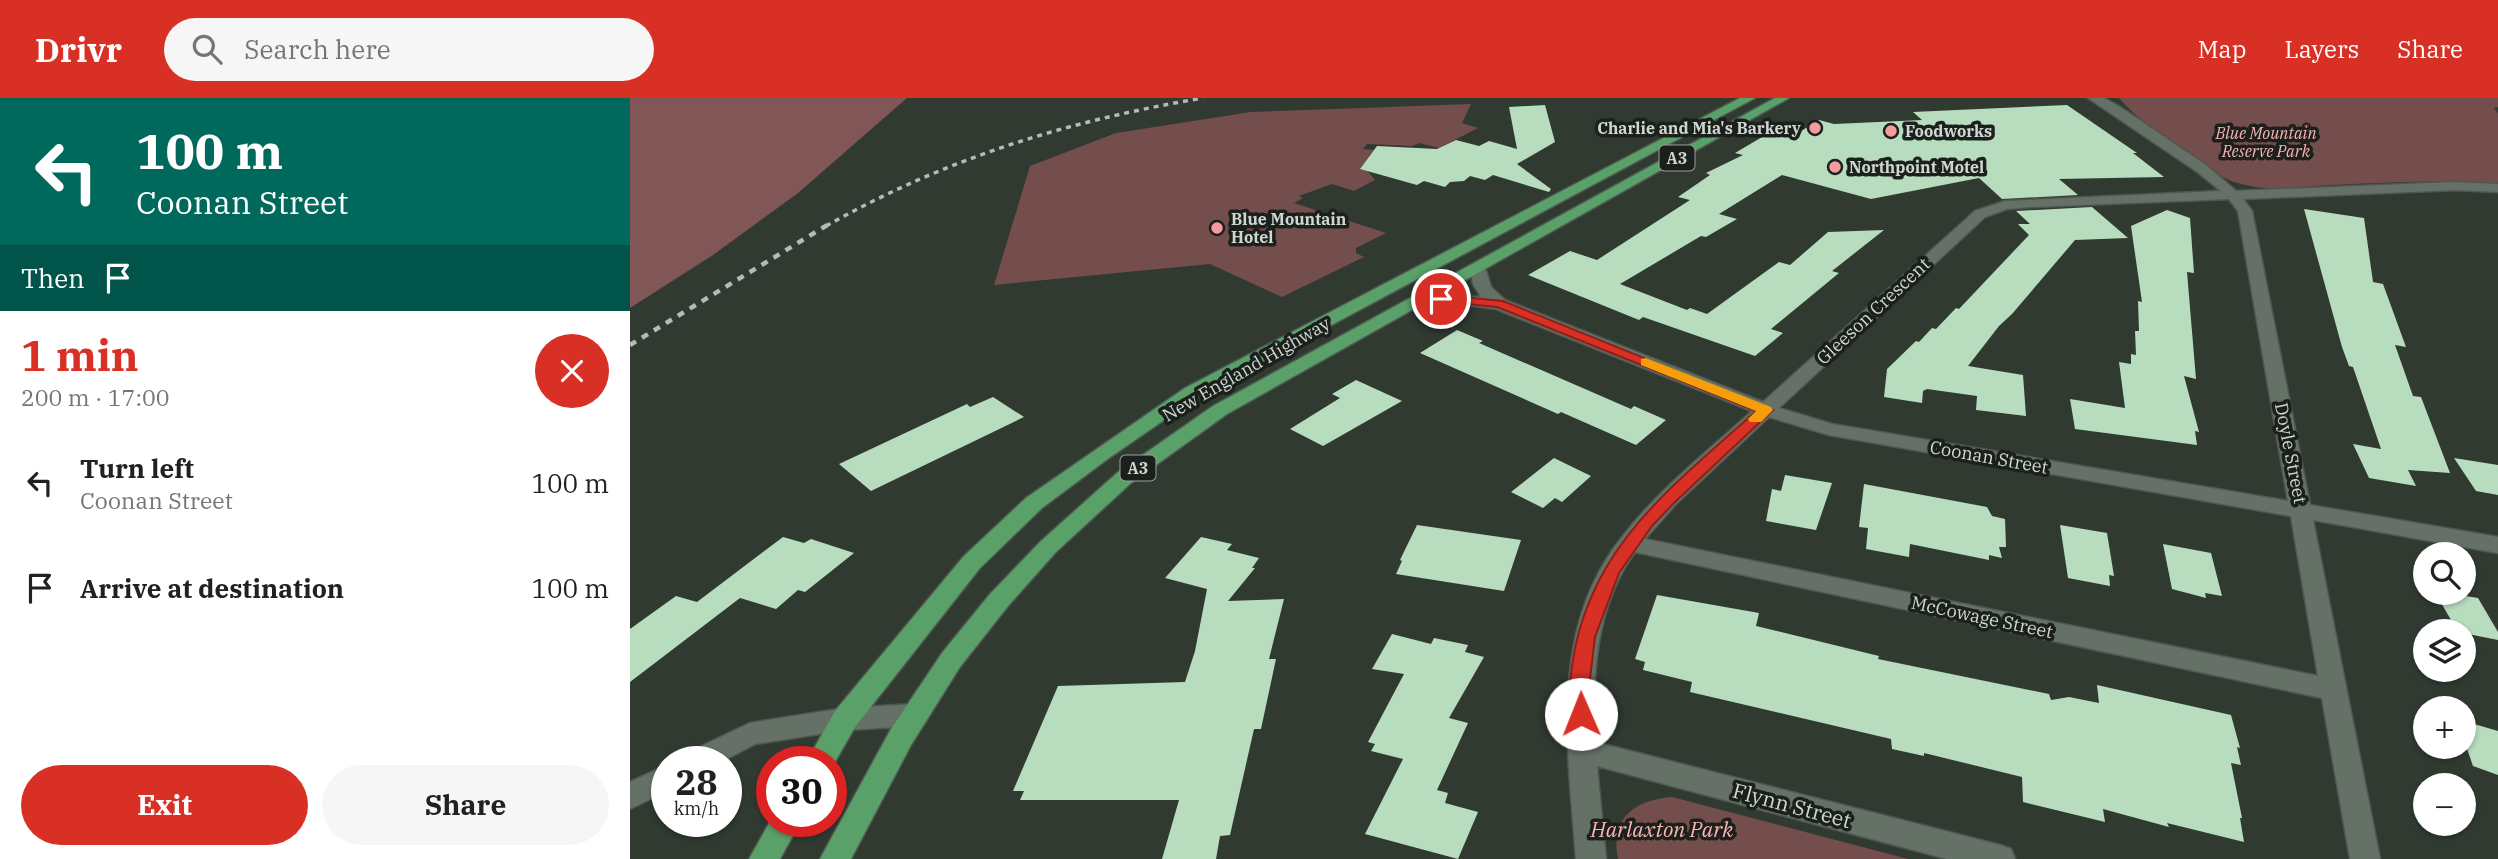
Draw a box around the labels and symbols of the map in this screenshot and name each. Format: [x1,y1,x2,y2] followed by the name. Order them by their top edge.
[1597,118,1802,138] place label: Charlie and Mia's Barkery
[1807,120,1823,136] marker: Charlie and Mia's Barkery
[1905,121,1992,141] place label: Foodworks
[1883,123,1899,139] marker: Foodworks
[2214,123,2317,161] park label: Blue Mountain Reserve Park
[1660,146,1694,170] road number: A3
[1849,157,1984,177] place label: Northpoint Motel
[1827,159,1843,175] marker: Northpoint Motel
[1231,209,1347,247] place label: Blue Mountain Hotel
[1209,220,1225,236] marker: Blue Mountain Hotel
[1812,253,1934,369] street label: Gleeson Crescent
[1411,269,1471,329] pin
[1158,311,1334,427] street label: New England Highway
[2270,401,2312,505] street label: Doyle Street
[1928,435,2050,479] street label: Coonan Street
[1120,456,1156,480] road number: A3
[1909,591,2055,643] street label: McCowage Street
[1544,677,1618,751] position arrow
[756,746,847,837] speed limit sign: 30
[1730,776,1854,834] street label: Flynn Street
[1590,815,1734,843] park label: Harlaxton Park

